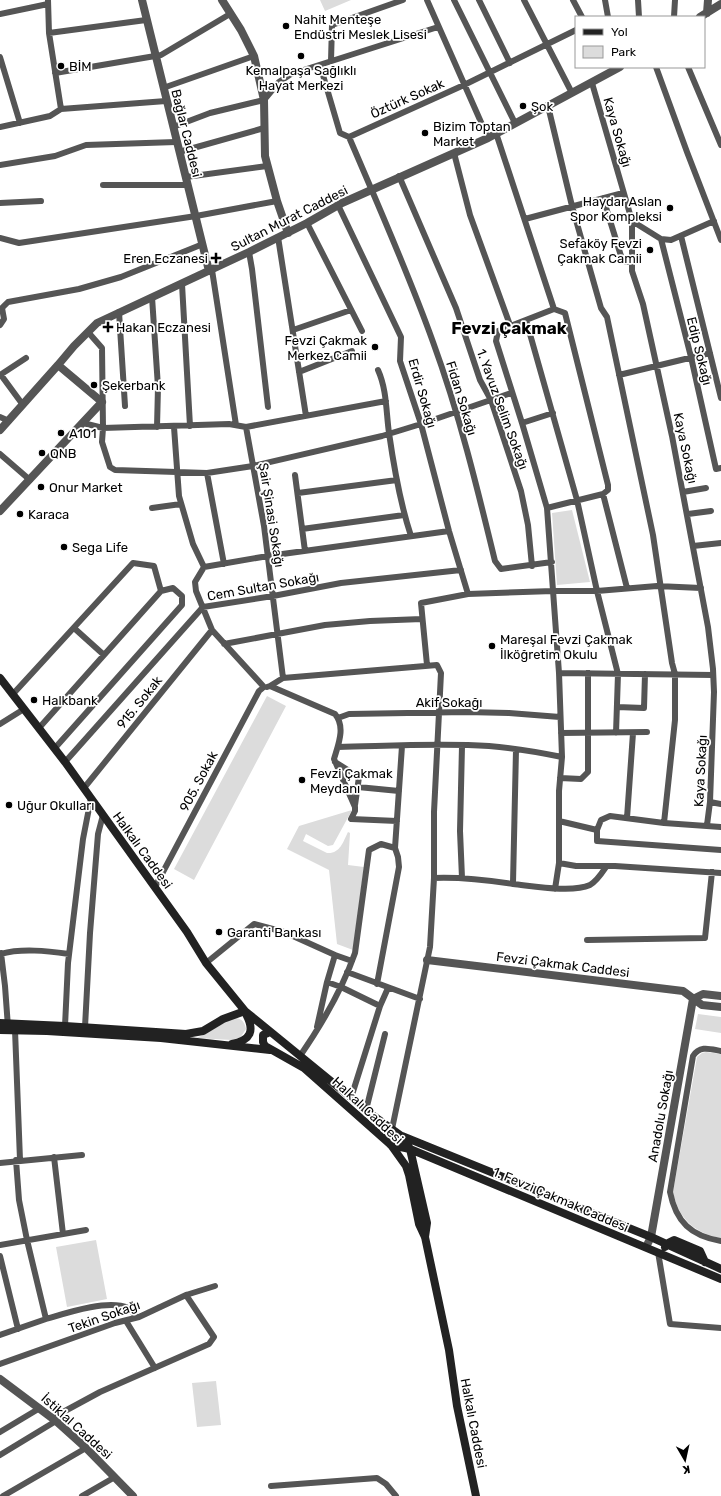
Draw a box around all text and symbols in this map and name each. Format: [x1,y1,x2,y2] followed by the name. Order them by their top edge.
[294,12,427,42] place label: Nahit Menteşe Endüstri Meslek Lisesi
[575,16,705,68] legend
[281,21,291,31] marker: Nahit Menteşe Endüstri Meslek Lisesi
[611,25,628,39] text: Yol
[611,45,637,59] text: Park
[296,51,306,61] marker: Kemalpaşa Sağlıklı Hayat Merkezi
[69,59,92,74] place label: BİM
[56,61,66,71] marker: BİM
[246,63,356,93] place label: Kemalpaşa Sağlıklı Hayat Merkezi
[368,75,447,121] street label: Öztürk Sokak
[167,88,205,179] street label: Bağlar Caddesi
[599,95,635,169] street label: Kaya Sokağı
[531,99,554,114] place label: Şok
[518,101,528,111] marker: Şok
[433,119,511,149] place label: Bizim Toptan Market
[420,128,430,138] marker: Bizim Toptan Market
[228,182,350,254] street label: Sultan Murat Caddesi
[570,194,662,224] place label: Haydar Aslan Spor Kompleksi
[665,203,675,213] marker: Haydar Aslan Spor Kompleksi
[557,236,642,266] place label: Sefaköy Fevzi Çakmak Camii
[645,245,655,255] marker: Sefaköy Fevzi Çakmak Camii
[123,251,208,266] place label: Eren Eczanesi
[211,253,221,263] marker: Eren Eczanesi
[683,315,715,387] street label: Edip Sokağı
[451,318,567,338] district label: Fevzi Çakmak
[116,320,211,335] place label: Hakan Eczanesi
[103,322,113,332] marker: Hakan Eczanesi
[284,333,367,363] place label: Fevzi Çakmak Merkez Camii
[370,342,380,352] marker: Fevzi Çakmak Merkez Camii
[473,347,531,472] street label: 1. Yavuz Selim Sokağı
[404,357,440,430] street label: Erdir Sokağı
[442,359,480,437] street label: Fidan Sokağı
[102,378,166,393] place label: Şekerbank
[89,380,99,390] marker: Şekerbank
[670,411,700,485] street label: Kaya Sokağı
[69,426,97,441] place label: A101
[56,428,66,438] marker: A101
[50,446,77,461] place label: QNB
[37,448,47,458] marker: QNB
[255,462,287,569] street label: Şair Şinasi Sokağı
[49,480,122,495] place label: Onur Market
[36,482,46,492] marker: Onur Market
[28,507,69,522] place label: Karaca
[15,509,25,519] marker: Karaca
[72,540,128,556] place label: Sega Life
[59,542,69,552] marker: Sega Life
[206,569,320,605] street label: Cem Sultan Sokağı
[500,632,633,663] place label: Mareşal Fevzi Çakmak İlköğretim Okulu
[487,641,497,651] marker: Mareşal Fevzi Çakmak İlköğretim Okulu
[114,673,165,732] street label: 915. Sokak
[42,693,98,708] place label: Halkbank
[29,695,39,705] marker: Halkbank
[416,695,482,711] street label: Akif Sokağı
[691,735,711,808] street label: Kaya Sokağı
[176,748,221,814] street label: 905. Sokak
[310,766,393,796] place label: Fevzi Çakmak Meydanı
[297,775,307,785] marker: Fevzi Çakmak Meydanı
[17,798,94,814] place label: Uğur Okulları
[4,800,14,810] marker: Uğur Okulları
[110,809,175,892] street label: Halkalı Caddesi
[227,925,322,940] place label: Garanti Bankası
[214,927,224,937] marker: Garanti Bankası
[496,949,630,980] street label: Fevzi Çakmak Caddesi
[645,1069,677,1164] street label: Anadolu Sokağı
[329,1074,406,1147] street label: Halkalı Caddesi
[491,1164,631,1235] street label: 1. Fevzi Çakmak Caddesi
[66,1297,142,1337] street label: Tekin Sokağı
[457,1377,490,1469] street label: Halkalı Caddesi
[38,1391,115,1462] street label: İstiklal Caddesi
[665,1440,705,1480] north arrow
[681,1462,691,1476] text: K

